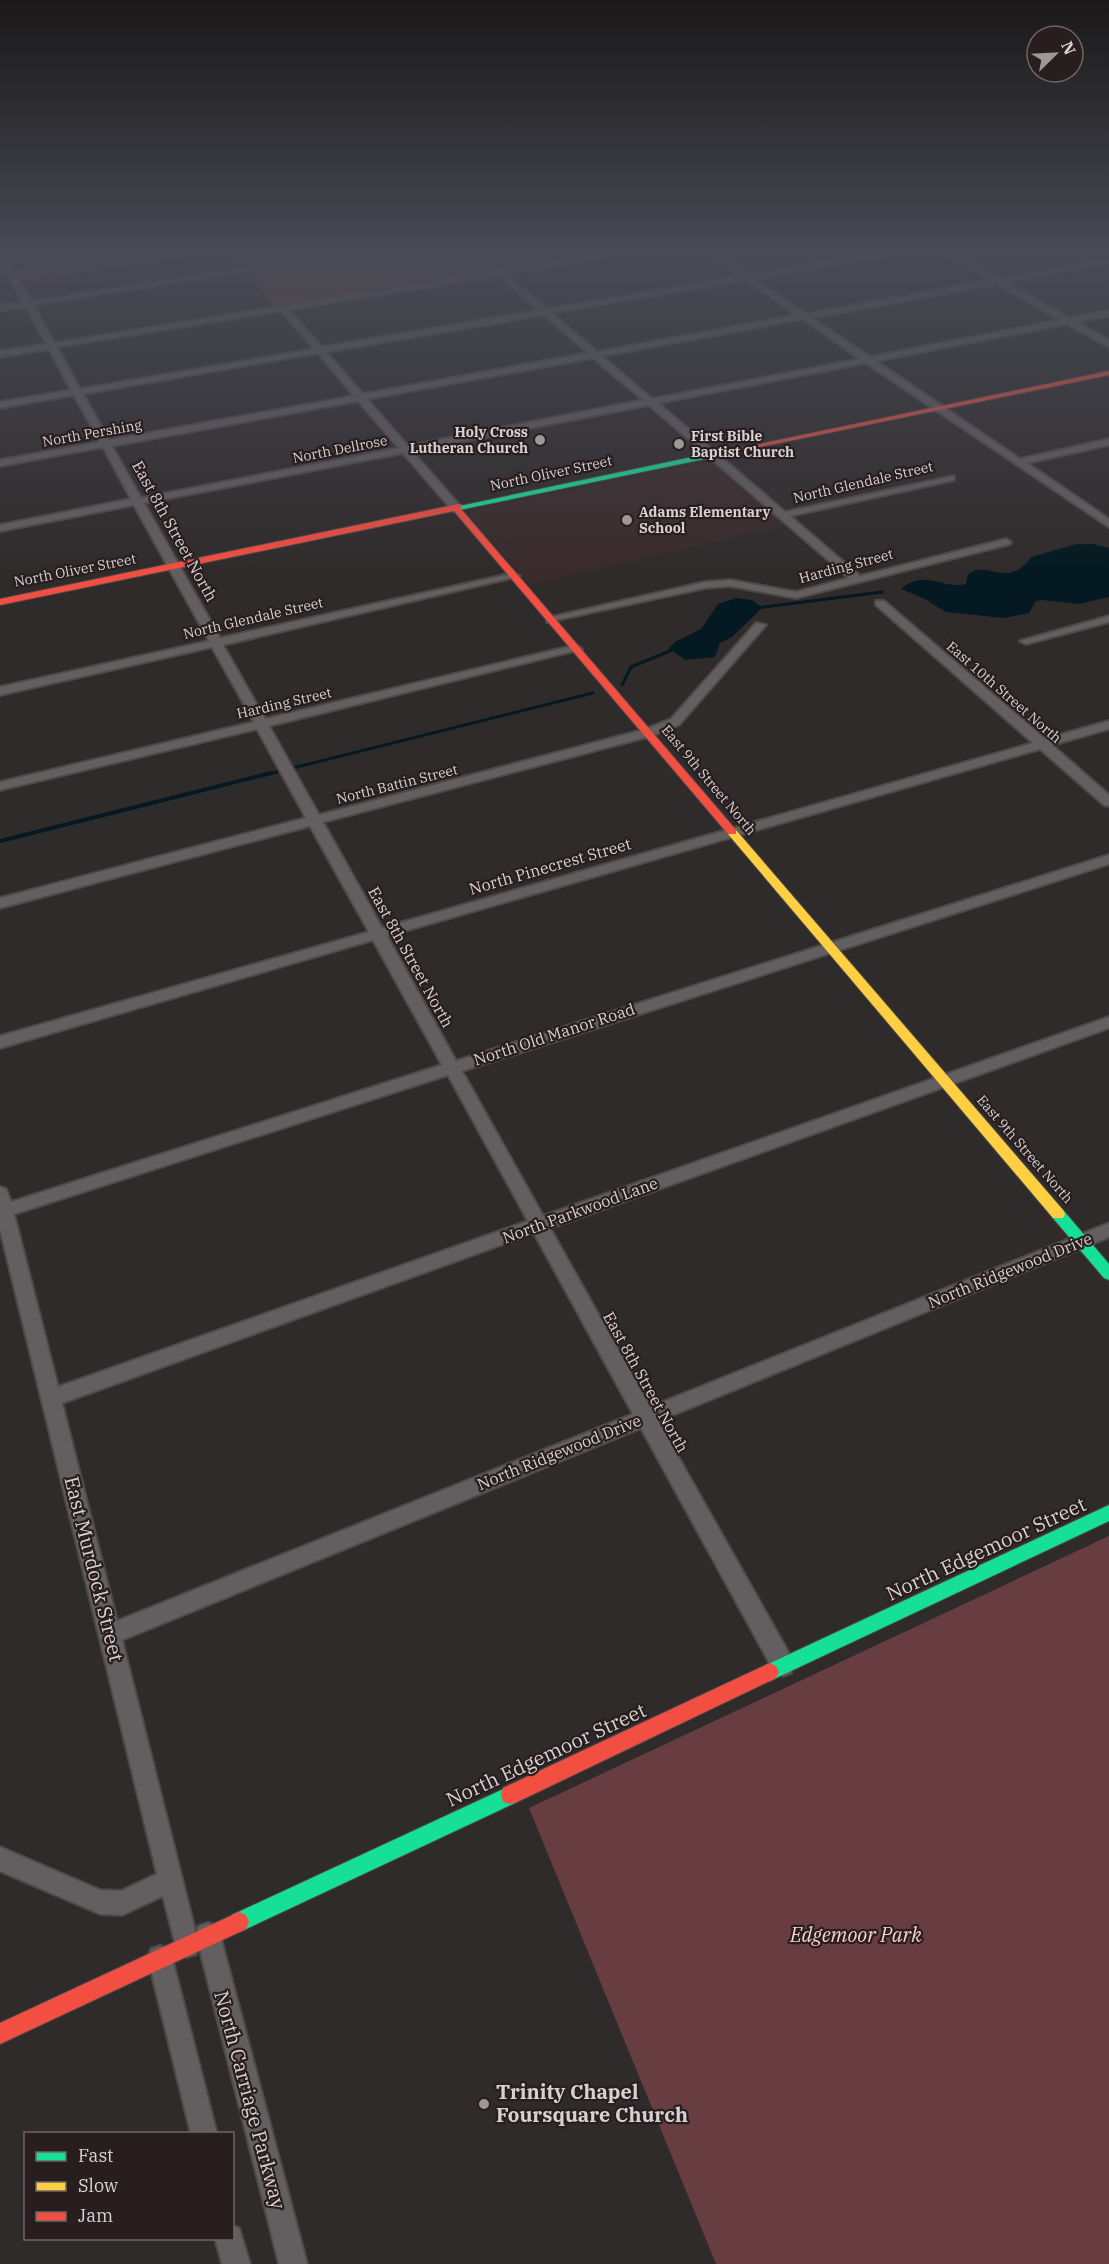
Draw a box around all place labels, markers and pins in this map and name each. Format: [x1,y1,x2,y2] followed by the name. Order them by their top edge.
[410,423,528,457] place label: Holy Cross Lutheran Church
[691,427,794,461] place label: First Bible Baptist Church
[533,433,547,447] marker: Holy Cross Lutheran Church
[672,437,686,451] marker: First Bible Baptist Church
[639,503,770,537] place label: Adams Elementary School
[620,513,634,527] marker: Adams Elementary School
[496,2078,688,2128] place label: Trinity Chapel Foursquare Church
[477,2097,491,2111] marker: Trinity Chapel Foursquare Church

